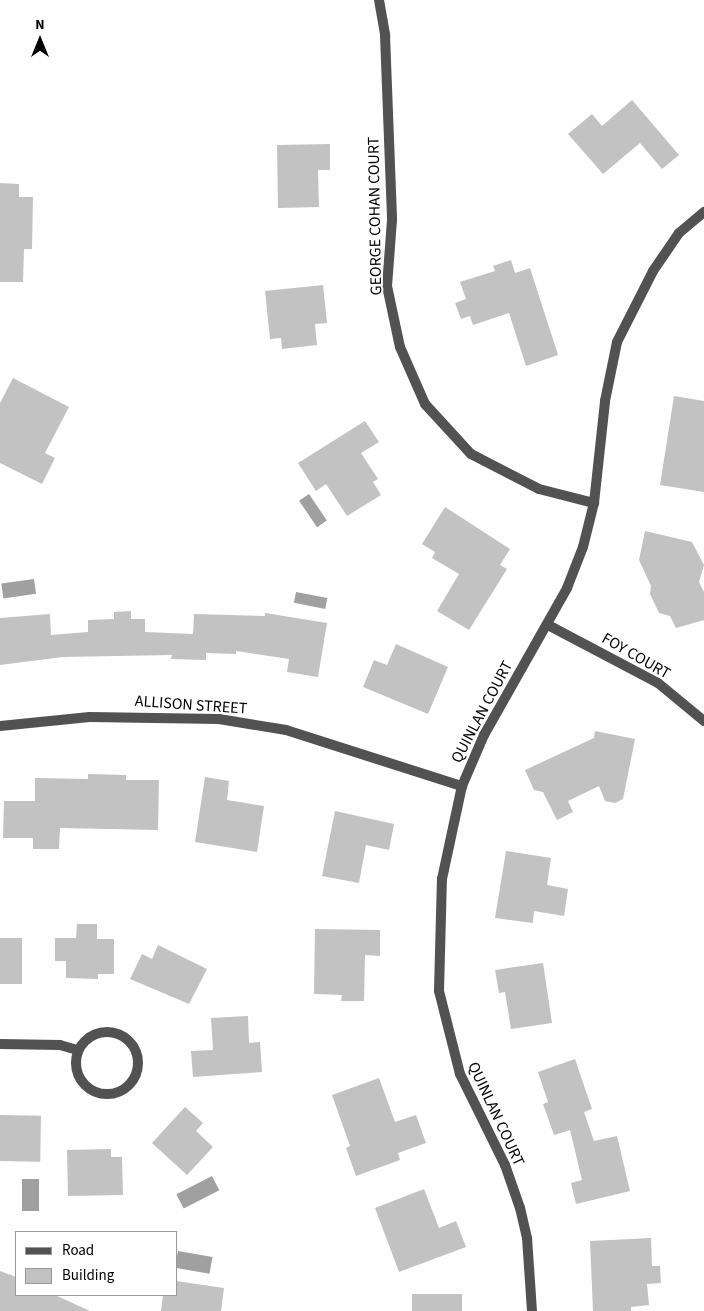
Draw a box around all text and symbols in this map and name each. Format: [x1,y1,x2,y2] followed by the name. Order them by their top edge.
[15,15,65,65] north arrow
[35,15,45,35] text: N
[364,137,386,295] street label: GEORGE COHAN COURT
[598,629,674,683] street label: FOY COURT
[447,658,517,766] street label: QUINLAN COURT
[134,691,248,719] street label: ALLISON STREET
[463,1059,529,1169] street label: QUINLAN COURT
[15,1231,178,1296] legend
[62,1240,94,1261] text: Road
[62,1265,114,1286] text: Building

